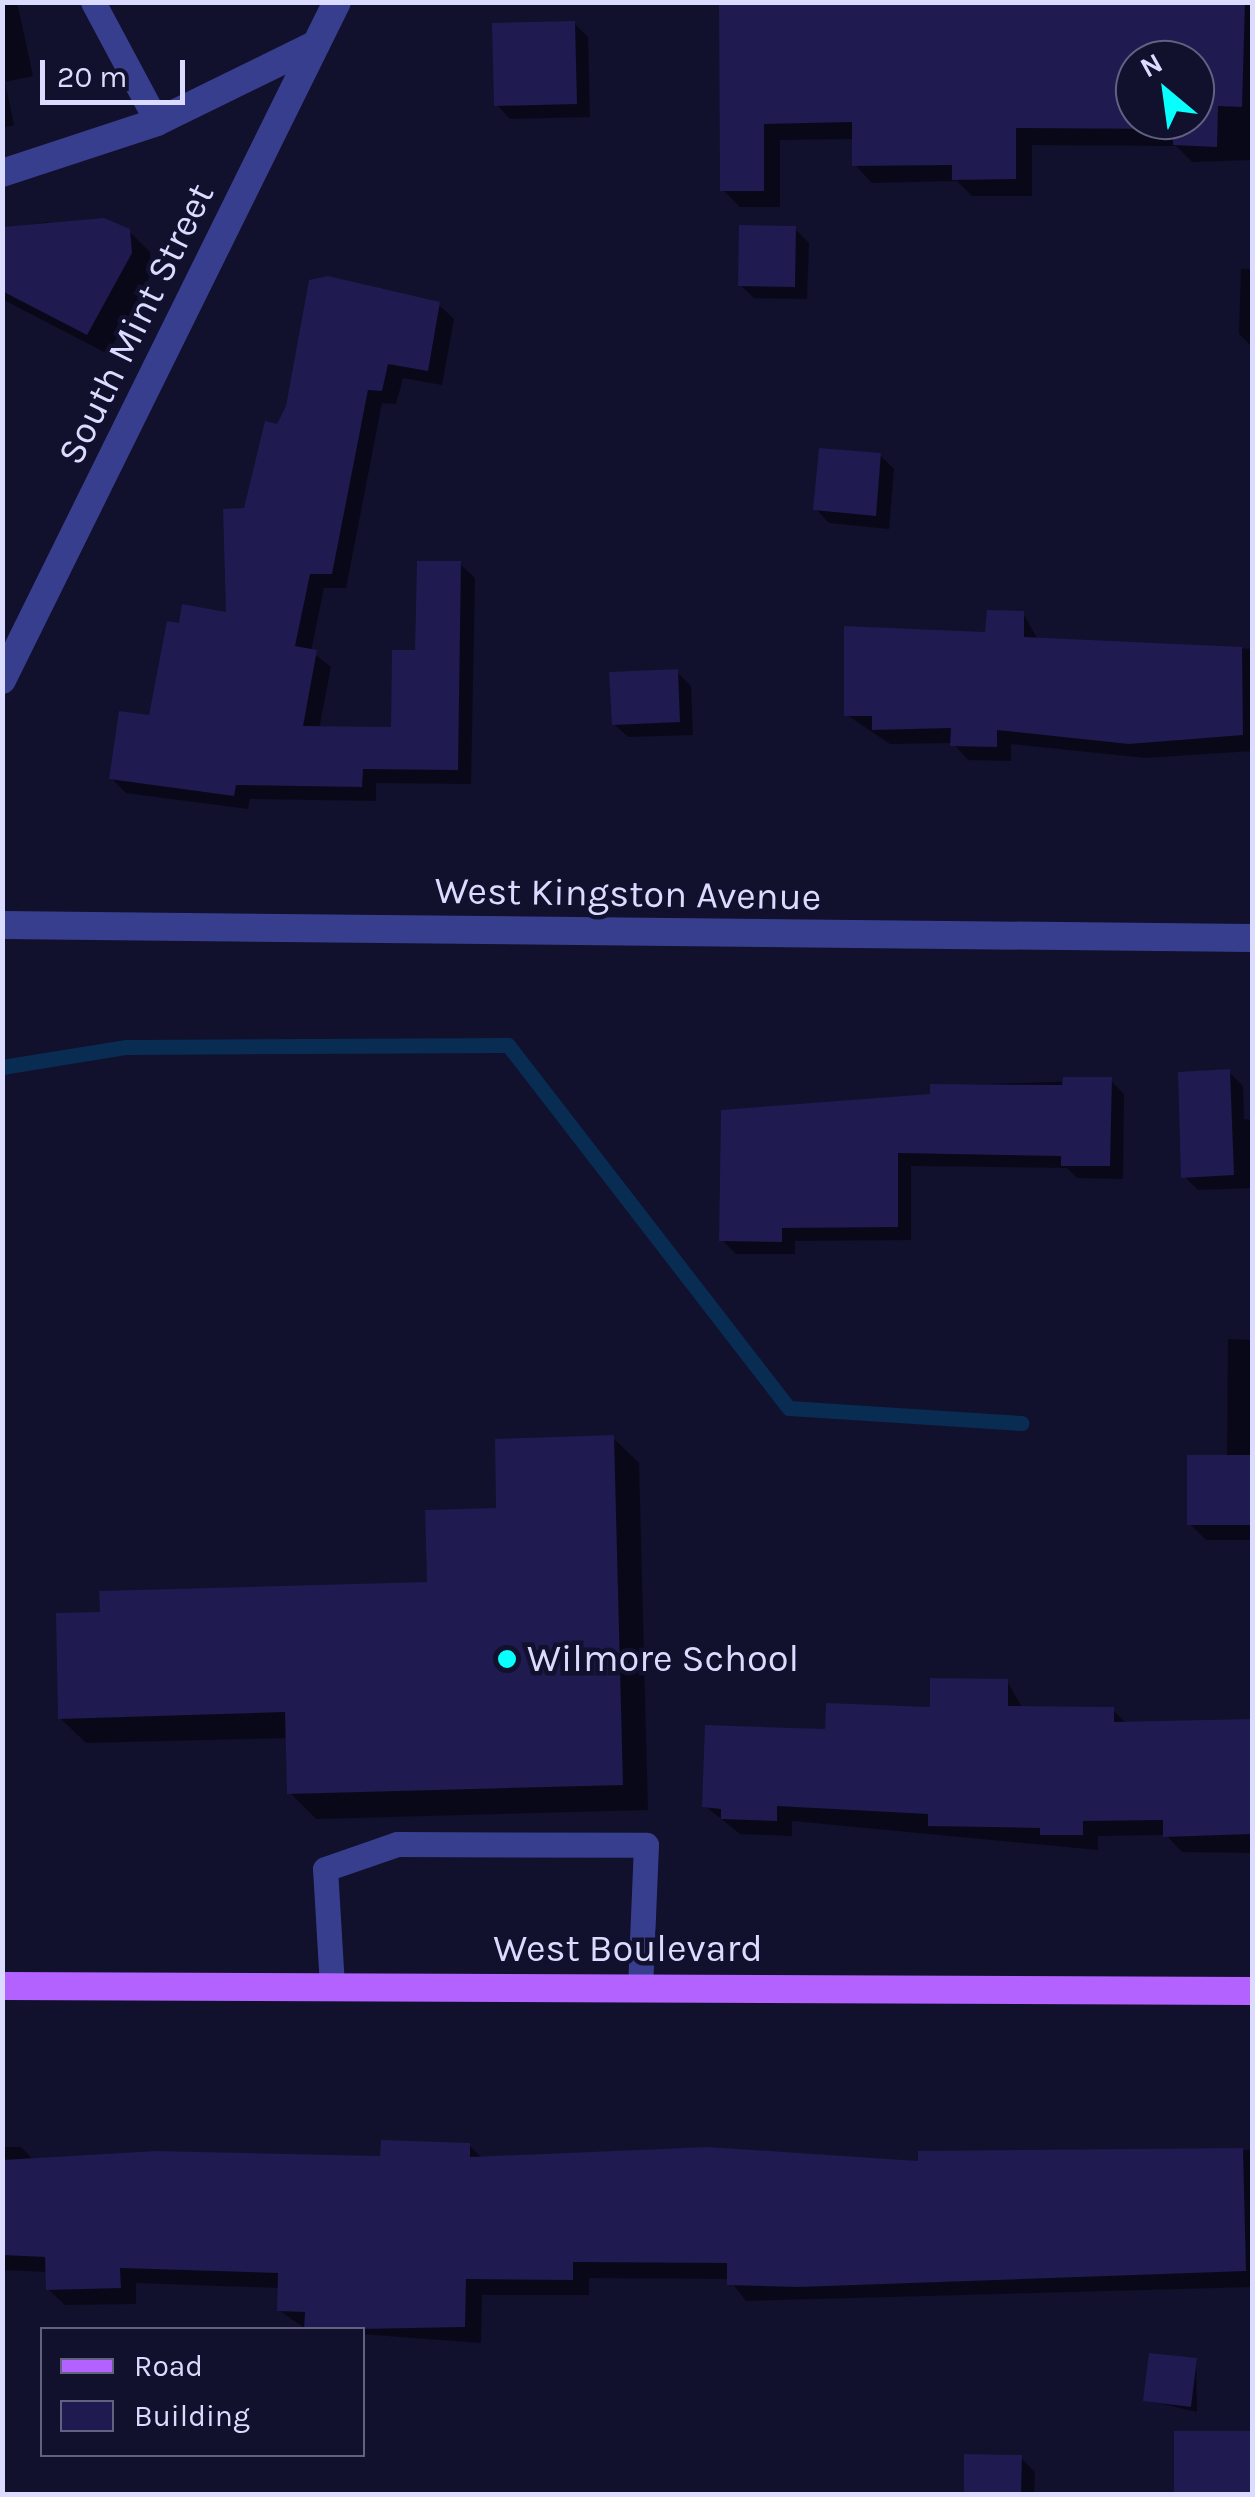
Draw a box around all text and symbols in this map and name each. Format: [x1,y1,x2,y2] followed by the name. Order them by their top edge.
[45,40,190,102] scale bar
[1115,40,1215,140] north arrow
[1134,46,1168,84] text: N
[57,59,127,95] text: 20 m
[48,176,224,472] street label: South Mint Street
[434,868,822,920] street label: West Kingston Avenue
[527,1636,799,1682] place label: Wilmore School
[496,1648,518,1670] marker: Wilmore School
[493,1926,763,1972] street label: West Boulevard
[40,2327,365,2457] legend
[134,2348,203,2384] text: Road
[134,2398,250,2434] text: Building

